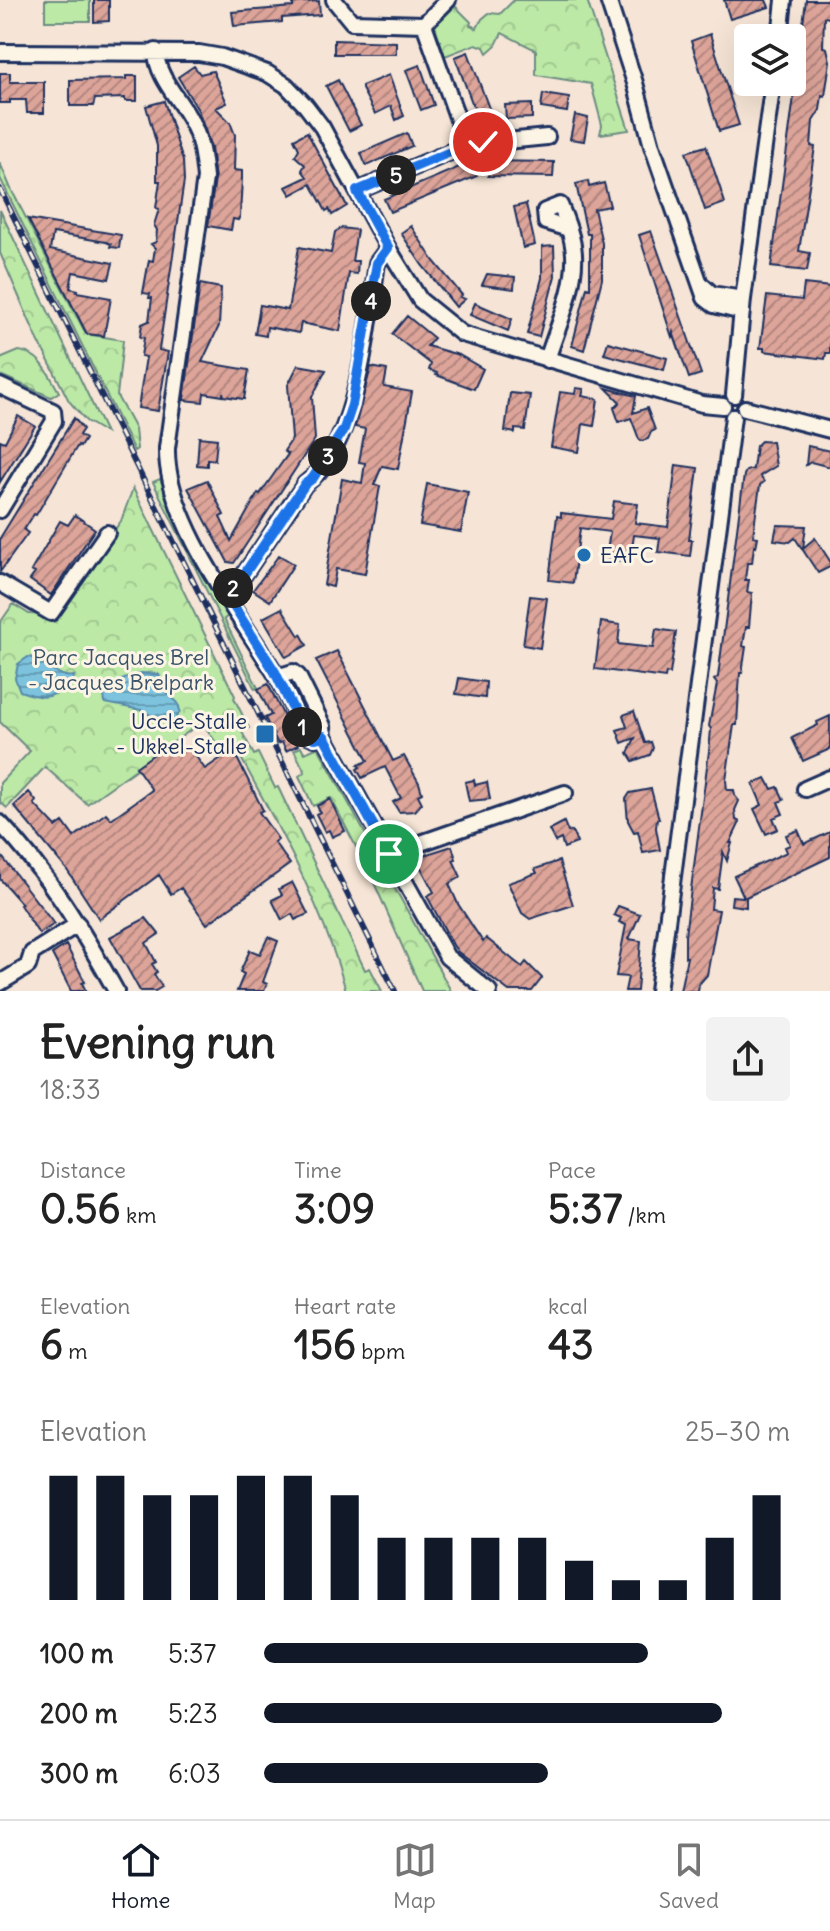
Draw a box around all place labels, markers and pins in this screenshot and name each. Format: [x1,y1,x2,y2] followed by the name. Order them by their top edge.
[449,108,517,176] pin
[376,155,416,195] pin: 5
[351,281,391,321] pin: 4
[308,436,348,476] pin: 3
[600,541,654,569] place label: EAFC
[575,546,593,564] marker: EAFC
[213,568,253,608] pin: 2
[116,707,247,760] place label: Uccle-Stalle - Ukkel-Stalle
[282,707,322,747] pin: 1
[254,723,276,745] marker: Uccle-Stalle - Ukkel-Stalle
[355,820,423,888] pin

